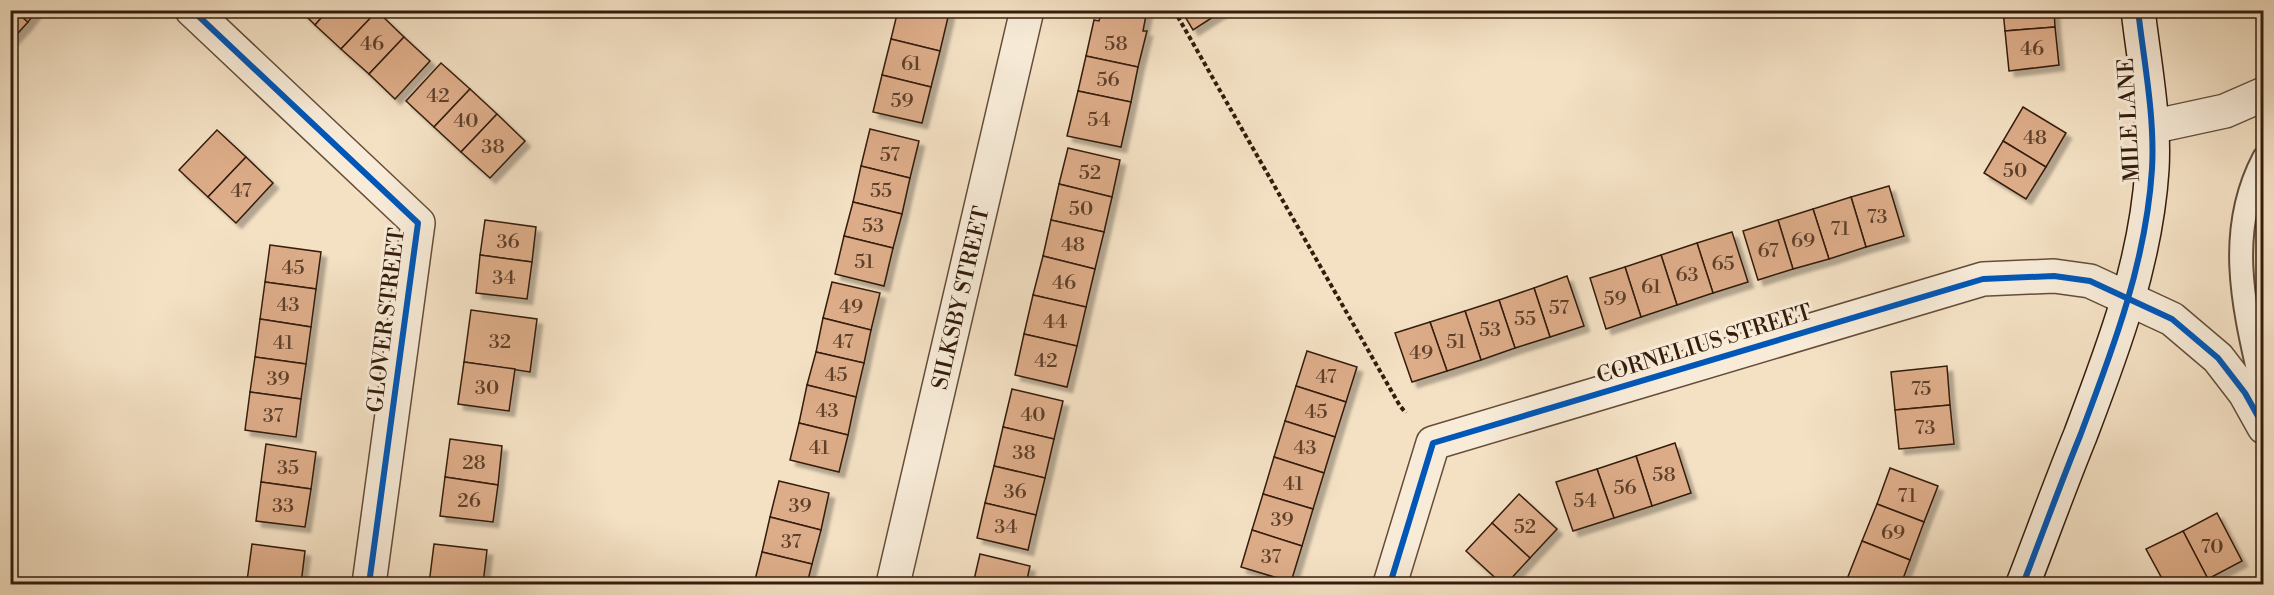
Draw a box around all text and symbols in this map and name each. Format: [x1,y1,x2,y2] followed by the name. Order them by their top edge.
[360,32,384,57] house number: 46
[1104,32,1128,57] house number: 58
[2020,37,2044,62] house number: 46
[901,52,921,77] house number: 61
[2113,57,2146,183] street label: MILE LANE
[1096,68,1120,93] house number: 56
[426,84,450,109] house number: 42
[890,89,914,114] house number: 59
[1087,108,1111,133] house number: 54
[453,109,479,134] house number: 40
[2023,126,2047,151] house number: 48
[481,135,505,160] house number: 38
[880,143,900,168] house number: 57
[2003,159,2027,184] house number: 50
[1079,161,1101,186] house number: 52
[230,179,252,204] house number: 47
[870,179,892,204] house number: 55
[1069,197,1093,222] house number: 50
[927,204,996,392] street label: SILKSBY STREET
[1867,205,1887,230] house number: 73
[862,214,884,239] house number: 53
[1830,217,1850,242] house number: 71
[362,226,411,414] street label: GLOVER STREET
[1791,229,1815,254] house number: 69
[496,230,520,255] house number: 36
[1061,233,1085,258] house number: 48
[1757,239,1779,264] house number: 67
[854,250,874,275] house number: 51
[1711,252,1735,277] house number: 65
[282,256,304,281] house number: 45
[1675,263,1699,288] house number: 63
[492,266,516,291] house number: 34
[1052,271,1076,296] house number: 46
[1641,275,1661,300] house number: 61
[1603,287,1627,312] house number: 59
[277,293,299,318] house number: 43
[839,295,863,320] house number: 49
[1549,296,1569,321] house number: 57
[1594,299,1815,390] street label: CORNELIUS STREET
[1514,307,1536,332] house number: 55
[1043,310,1067,335] house number: 44
[1479,318,1501,343] house number: 53
[489,330,511,355] house number: 32
[832,330,854,355] house number: 47
[1446,330,1466,355] house number: 51
[273,331,294,356] house number: 41
[1409,341,1433,366] house number: 49
[1034,349,1058,374] house number: 42
[825,363,847,388] house number: 45
[1315,365,1337,390] house number: 47
[266,367,290,392] house number: 39
[475,376,499,401] house number: 30
[1911,377,1931,402] house number: 75
[816,399,838,424] house number: 43
[1305,400,1327,425] house number: 45
[1020,403,1046,428] house number: 40
[263,404,283,429] house number: 37
[1915,416,1935,441] house number: 73
[809,436,830,461] house number: 41
[1294,436,1316,461] house number: 43
[1012,441,1036,466] house number: 38
[462,451,486,476] house number: 28
[277,456,299,481] house number: 35
[1652,463,1676,488] house number: 58
[1283,472,1304,497] house number: 41
[1613,476,1637,501] house number: 56
[1003,480,1027,505] house number: 36
[1897,484,1917,509] house number: 71
[457,489,481,514] house number: 26
[1573,489,1597,514] house number: 54
[272,494,294,519] house number: 33
[788,494,812,519] house number: 39
[1270,508,1294,533] house number: 39
[994,515,1018,540] house number: 34
[1514,515,1536,540] house number: 52
[1881,521,1905,546] house number: 69
[781,530,801,555] house number: 37
[2201,535,2223,560] house number: 70
[1261,545,1281,570] house number: 37

